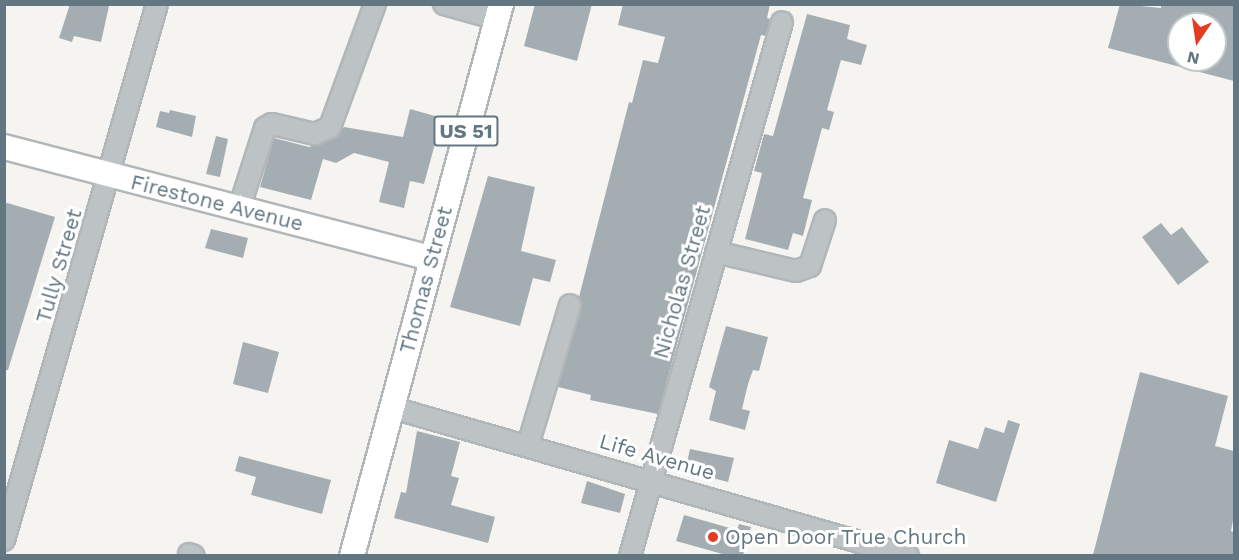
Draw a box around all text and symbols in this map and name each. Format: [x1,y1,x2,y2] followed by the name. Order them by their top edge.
[1167,12,1227,72] north arrow
[1185,47,1201,69] text: N
[433,114,499,148] road number: US 51
[128,169,306,237] street label: Firestone Avenue
[648,203,716,361] street label: Nicholas Street
[394,204,458,356] street label: Thomas Street
[31,206,87,326] street label: Tully Street
[596,428,718,486] street label: Life Avenue
[725,524,968,550] place label: Open Door True Church
[706,530,720,544] marker: Open Door True Church

